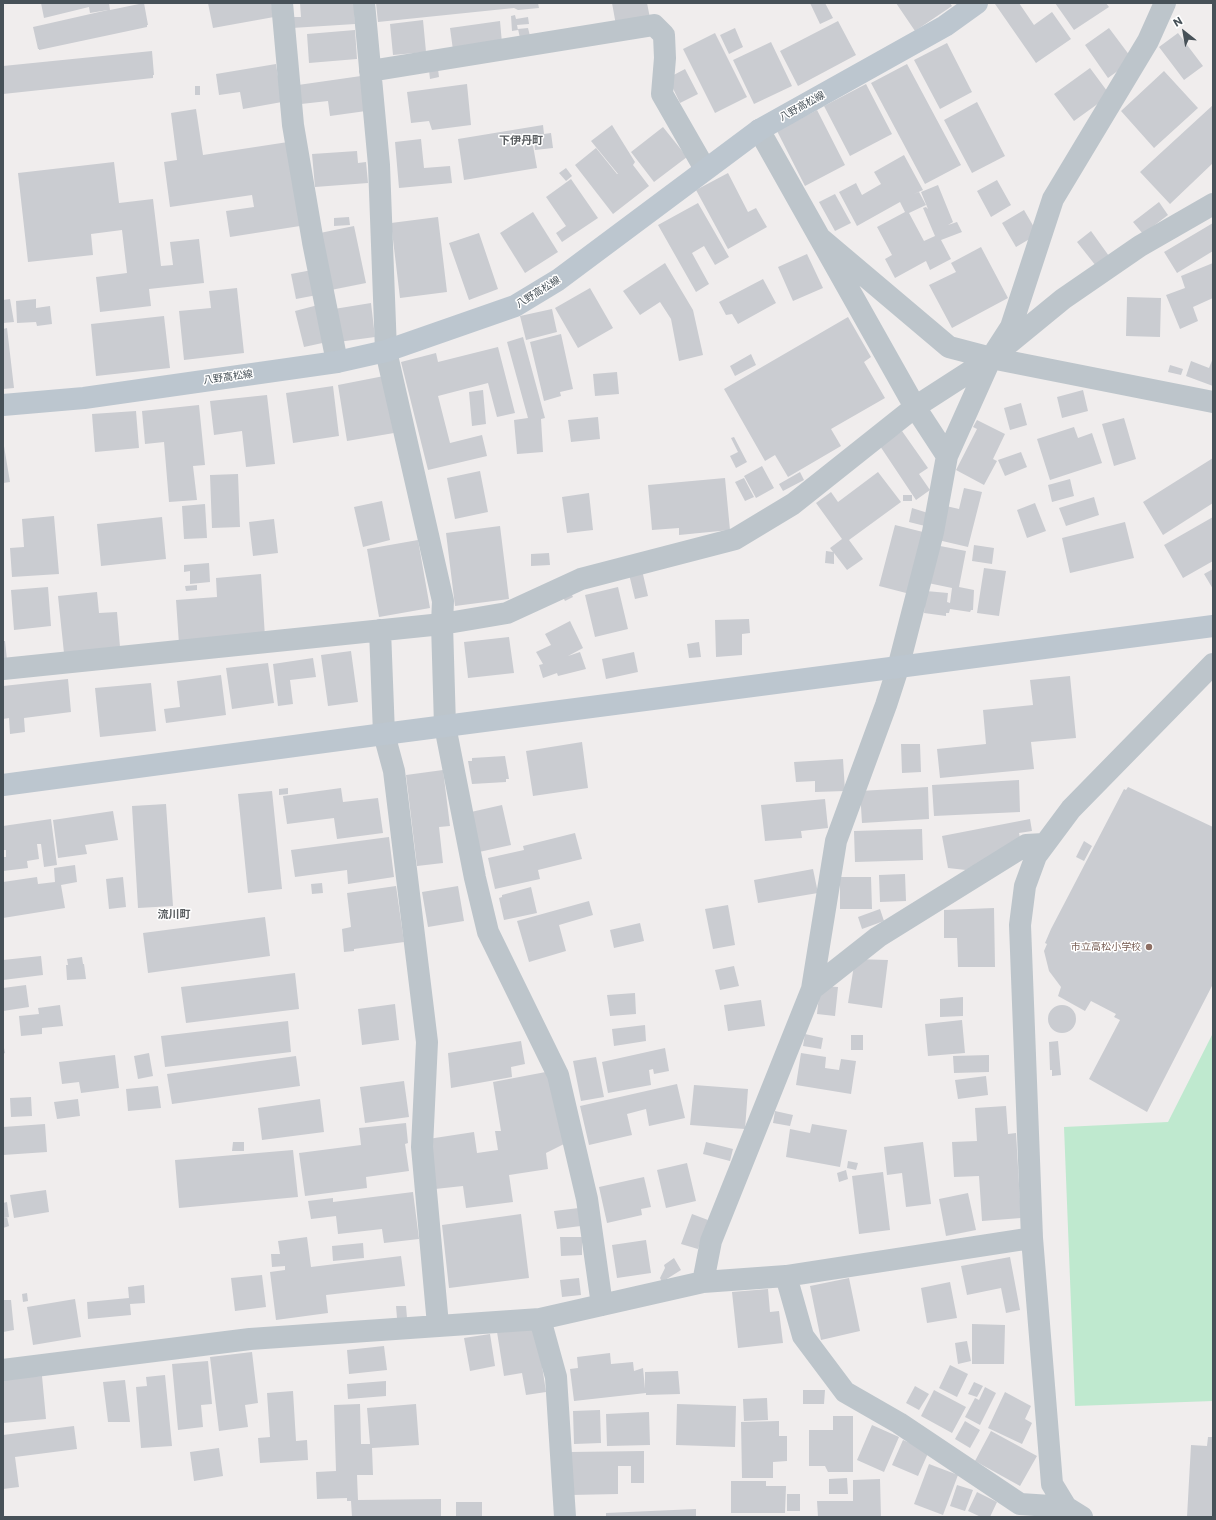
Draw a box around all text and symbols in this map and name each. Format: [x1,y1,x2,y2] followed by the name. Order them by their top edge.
[1164,12,1204,52] north arrow
[1171,14,1184,29] text: N
[777,89,827,123] street label: 八野高松線
[499,133,543,147] district label: 下伊丹町
[514,274,562,310] street label: 八野高松線
[202,368,254,386] street label: 八野高松線
[158,907,190,921] district label: 流川町
[1071,941,1141,953] place label: 市立高松小学校
[1144,942,1154,952] marker: 市立高松小学校

